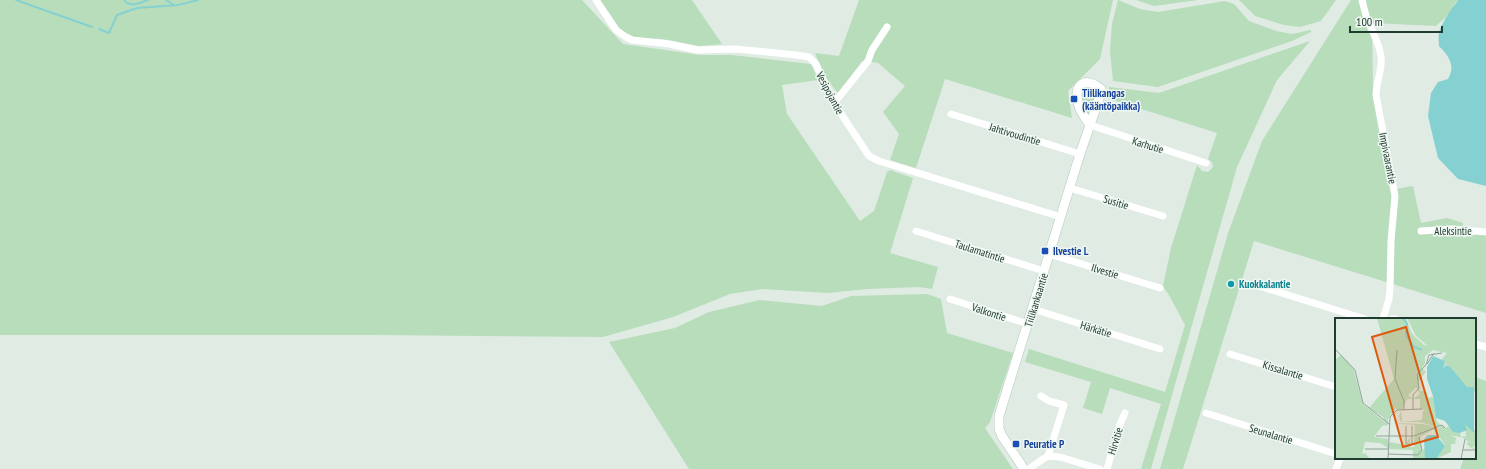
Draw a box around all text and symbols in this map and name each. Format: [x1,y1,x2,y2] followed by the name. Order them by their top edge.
[1350,8,1442,34] scale bar
[1356,14,1383,29] text: 100 m
[812,68,847,117] street label: Vesipojantie
[1082,86,1140,113] place label: Tiilikangas (kääntöpaikka)
[1069,94,1079,104] marker: Tiilikangas (kääntöpaikka)
[987,119,1043,149] street label: Jahtivoudintie
[1376,131,1400,185] street label: Impivaarantie
[1131,134,1166,157] street label: Karhutie
[1102,192,1131,213] street label: Susitie
[1434,224,1472,238] street label: Aleksintie
[953,236,1007,266] street label: Taulamatintie
[1053,244,1089,258] place label: Ilvestie L
[1040,246,1050,256] marker: Ilvestie L
[1090,260,1121,282] street label: Ilvestie
[1021,271,1051,329] street label: Tiilikankaantie
[1239,277,1291,291] place label: Kuokkalantie
[1226,279,1236,289] marker: Kuokkalantie
[969,300,1008,324] street label: Valkontie
[1079,318,1114,340] street label: Härkätie
[1335,318,1476,459] inset map
[1261,357,1305,383] street label: Kissalantie
[1247,421,1295,447] street label: Seunalantie
[1104,425,1126,456] street label: Hirvitie
[1024,437,1065,451] place label: Peuratie P
[1011,439,1021,449] marker: Peuratie P

